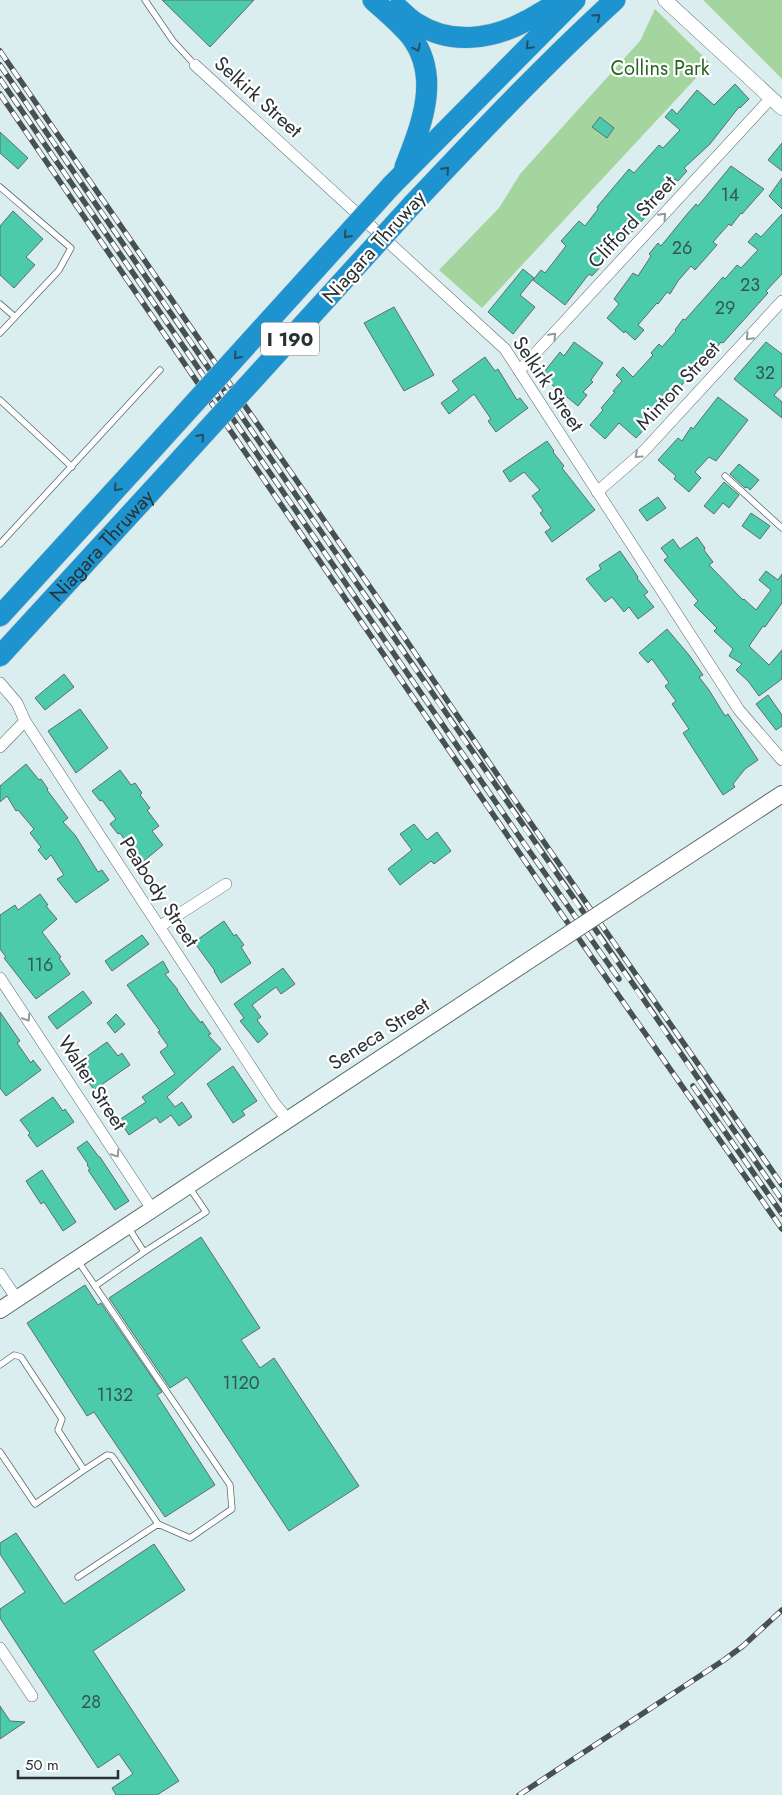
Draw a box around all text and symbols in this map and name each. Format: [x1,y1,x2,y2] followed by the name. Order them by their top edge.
[591,14,600,23] one-way arrow
[525,40,534,49] one-way arrow
[411,43,421,52] one-way arrow
[208,50,308,144] street label: Selkirk Street
[610,54,710,83] park label: Collins Park
[440,166,449,175] one-way arrow
[581,169,683,275] street label: Clifford Street
[721,182,739,208] house number: 14
[315,184,433,310] street label: Niagara Thruway
[657,213,666,222] one-way arrow
[344,230,353,239] one-way arrow
[672,235,692,261] house number: 26
[740,272,760,298] house number: 23
[715,295,735,321] house number: 29
[261,322,319,356] road number: I 190
[505,331,591,438] street label: Selkirk Street
[746,331,755,340] one-way arrow
[547,332,556,341] one-way arrow
[629,335,727,437] street label: Minton Street
[234,350,243,359] one-way arrow
[755,360,775,386] house number: 32
[195,433,204,442] one-way arrow
[635,449,644,458] one-way arrow
[114,482,123,491] one-way arrow
[42,483,161,608] street label: Niagara Thruway
[112,831,206,953] street label: Peabody Street
[27,952,53,978] house number: 116
[323,990,435,1077] street label: Seneca Street
[21,1013,30,1022] one-way arrow
[51,1030,134,1136] street label: Walter Street
[110,1149,119,1158] one-way arrow
[222,1370,260,1396] house number: 1120
[97,1382,133,1408] house number: 1132
[81,1689,101,1715] house number: 28
[18,1748,118,1780] scale bar
[25,1754,59,1776] text: 50 m

